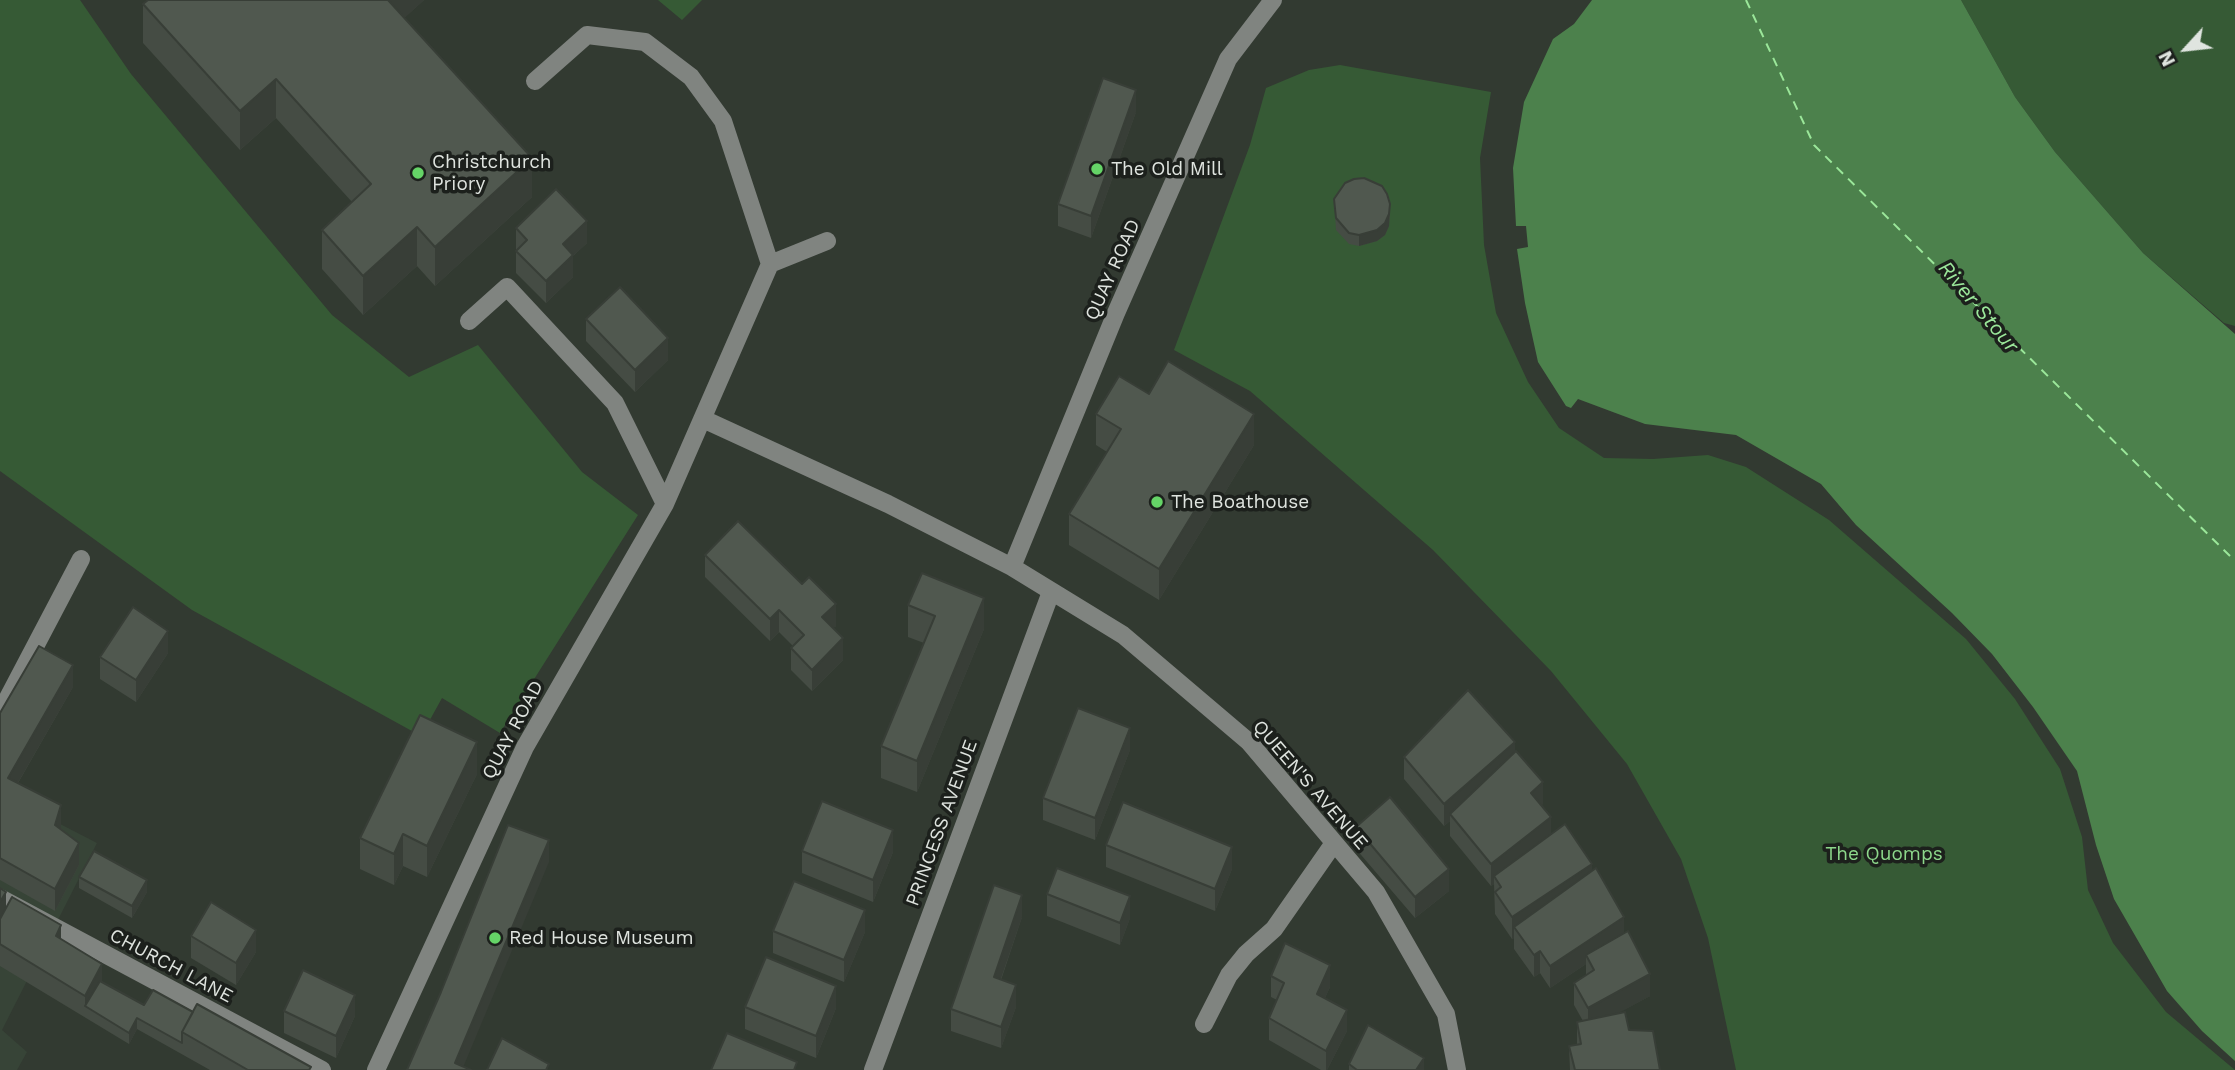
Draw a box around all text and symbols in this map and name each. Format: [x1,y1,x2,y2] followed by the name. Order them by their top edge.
[2151,14,2221,84] north arrow
[2153,47,2180,70] text: N
[432,151,552,195] place label: Christchurch Priory
[1111,158,1223,180] place label: The Old Mill
[1089,161,1105,177] marker: The Old Mill
[410,165,426,181] marker: Christchurch Priory
[1081,216,1145,324] street label: QUAY ROAD
[1932,256,2024,358] water label: River Stour
[1171,491,1309,513] place label: The Boathouse
[1149,494,1165,510] marker: The Boathouse
[477,677,549,783] street label: QUAY ROAD
[1247,716,1373,854] street label: QUEEN'S AVENUE
[901,737,983,909] street label: PRINCESS AVENUE
[1825,843,1943,865] park label: The Quomps
[105,924,237,1008] street label: CHURCH LANE
[509,927,694,949] place label: Red House Museum
[487,930,503,946] marker: Red House Museum

